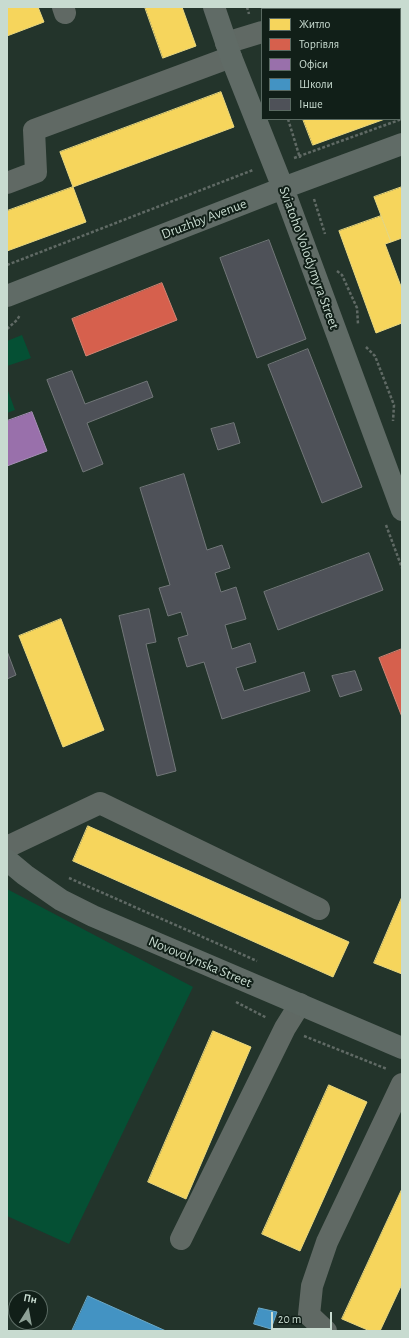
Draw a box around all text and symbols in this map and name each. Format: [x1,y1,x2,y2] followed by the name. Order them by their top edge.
[261,8,401,120] legend
[299,18,330,30] text: Житло
[299,38,339,50] text: Торгівля
[299,58,328,70] text: Офіси
[299,78,333,90] text: Школи
[299,98,323,110] text: Інше
[275,184,343,332] street label: Sviatoho Volodymyra Street
[159,195,249,243] street label: Druzhby Avenue
[146,933,254,991] street label: Novovolynska Street
[8,1290,48,1330] north arrow
[23,1292,38,1305] text: Пн
[273,1304,334,1330] scale bar
[278,1313,301,1325] text: 20 m

